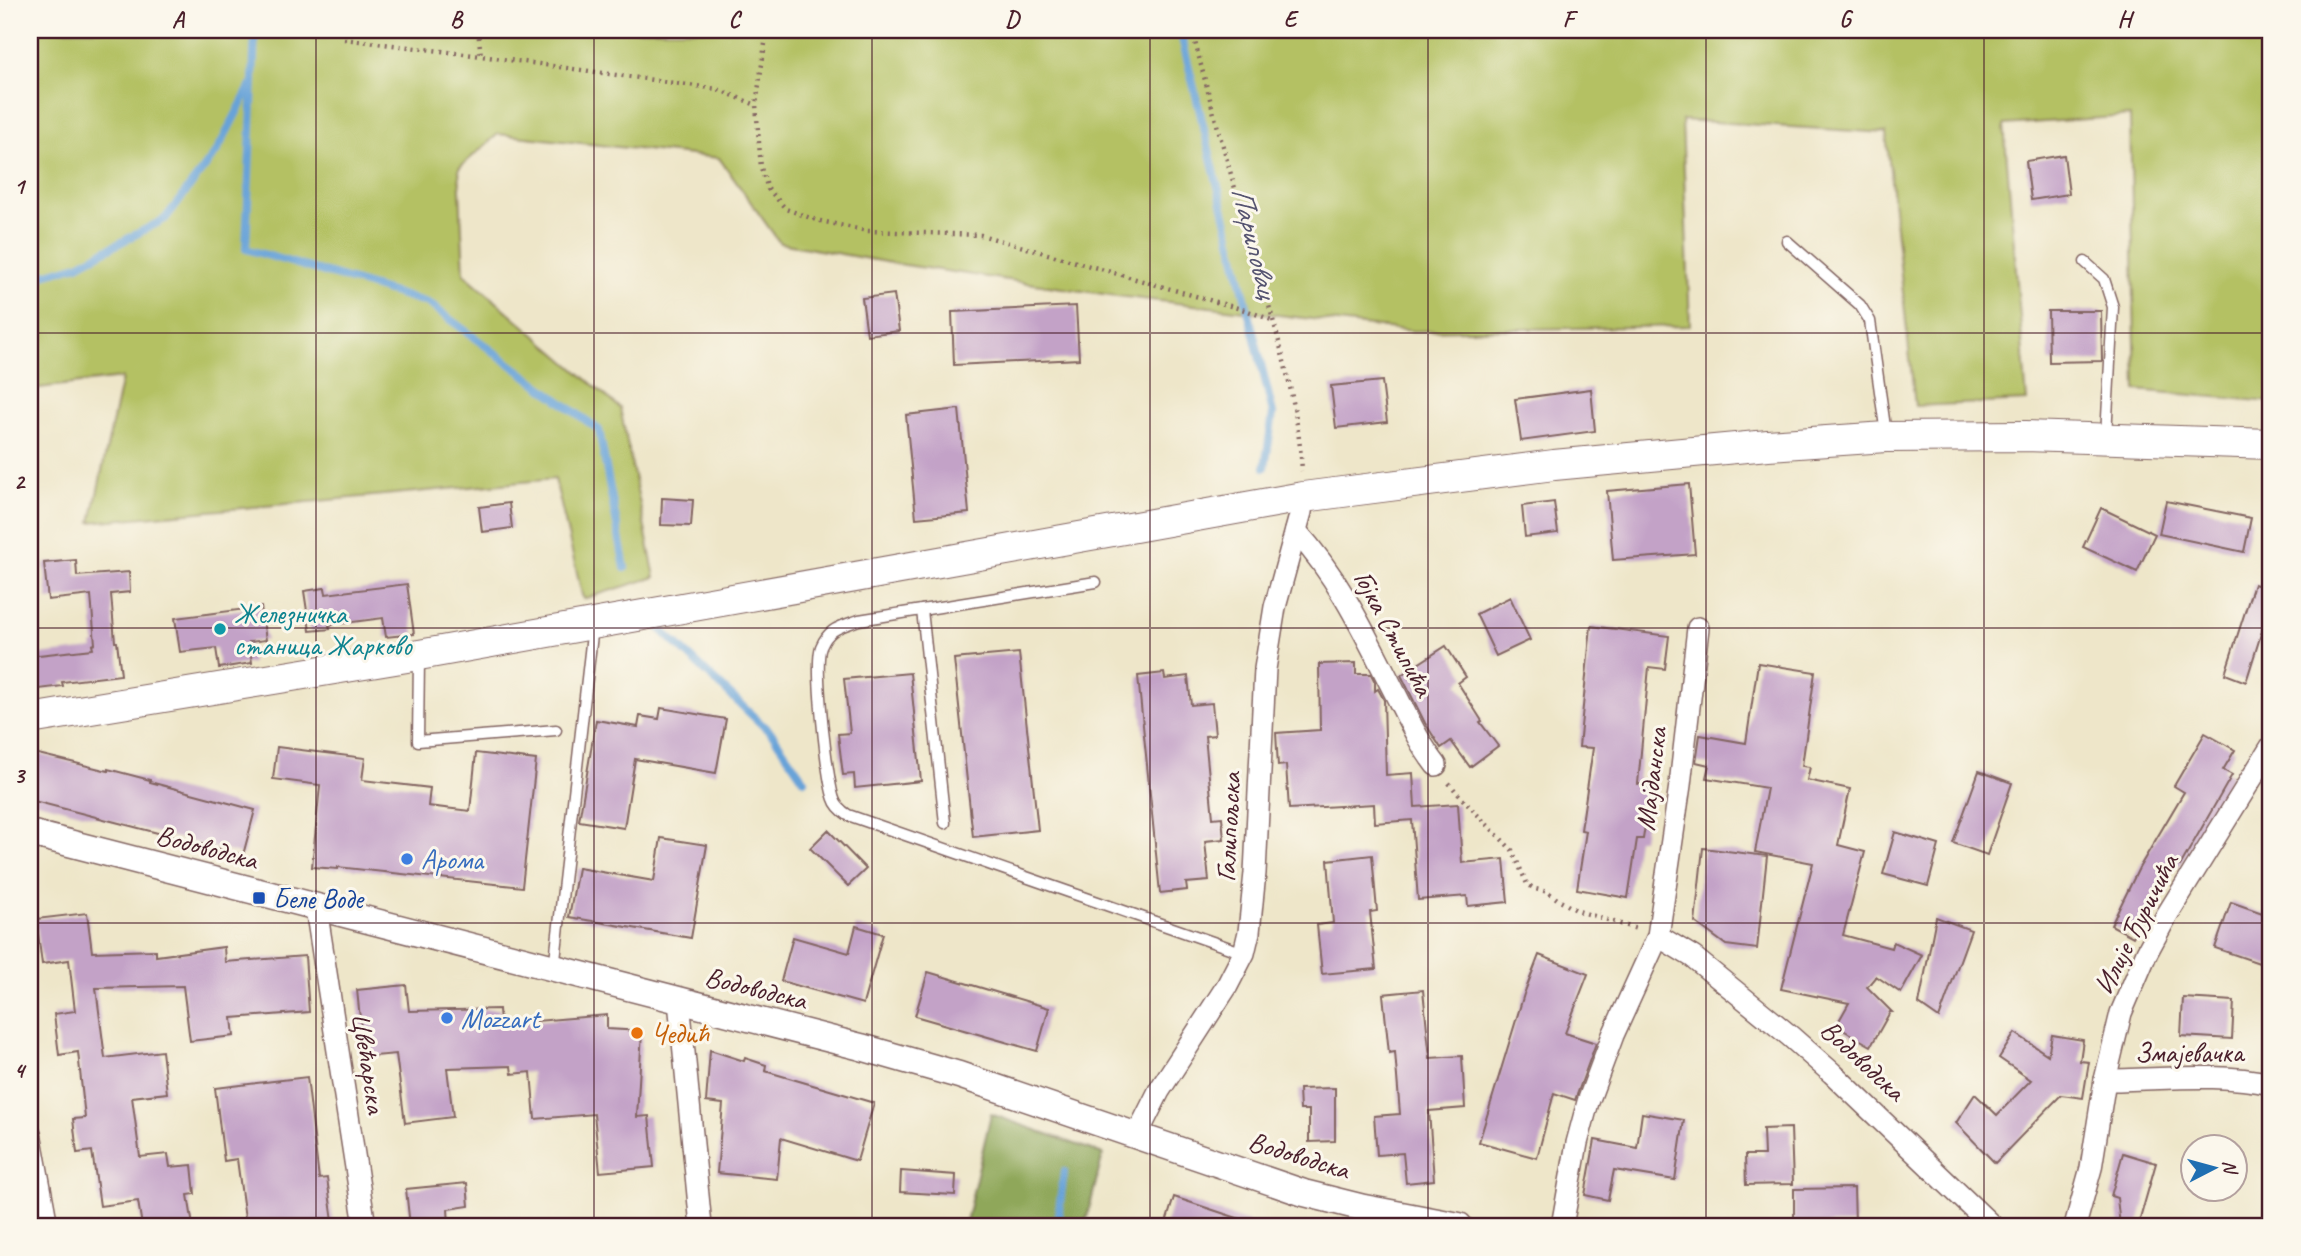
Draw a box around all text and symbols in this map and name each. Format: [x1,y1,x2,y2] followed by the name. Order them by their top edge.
[172,5,186,34] text: A
[450,5,464,34] text: B
[729,5,743,34] text: C
[1005,5,1021,34] text: D
[1284,5,1300,34] text: E
[1563,5,1579,34] text: F
[1839,5,1854,34] text: G
[2117,5,2135,34] text: H
[14,172,27,201] text: 1
[1223,182,1288,305] water label: Париповац
[14,467,27,496] text: 2
[1346,564,1443,704] street label: Гојка Стипића
[234,596,414,663] place label: Железничка станица Жарково
[212,621,228,637] marker: Железничка станица Жарково
[1627,724,1675,832] street label: Мајданска
[14,761,27,790] text: 3
[1208,770,1248,883] street label: Галипољска
[152,817,263,878] street label: Водоводска
[421,842,485,877] place label: Арома
[2086,847,2187,1000] street label: Илије Ђуричића
[399,851,415,867] marker: Арома
[273,881,365,916] place label: Беле Воде
[251,890,267,906] marker: Беле Воде
[702,959,812,1018] street label: Водоводска
[461,1001,542,1036] place label: Mozzart
[344,1010,395,1118] street label: Цвећарска
[439,1010,455,1026] marker: Mozzart
[1813,1012,1914,1109] street label: Водоводска
[651,1016,711,1051] place label: Чедић
[629,1025,645,1041] marker: Чедић
[2135,1035,2246,1070] street label: Змајевачка
[14,1056,27,1085] text: 4
[1244,1123,1355,1187] street label: Водоводска
[2178,1134,2248,1204] north arrow
[2217,1159,2243,1177] text: N

